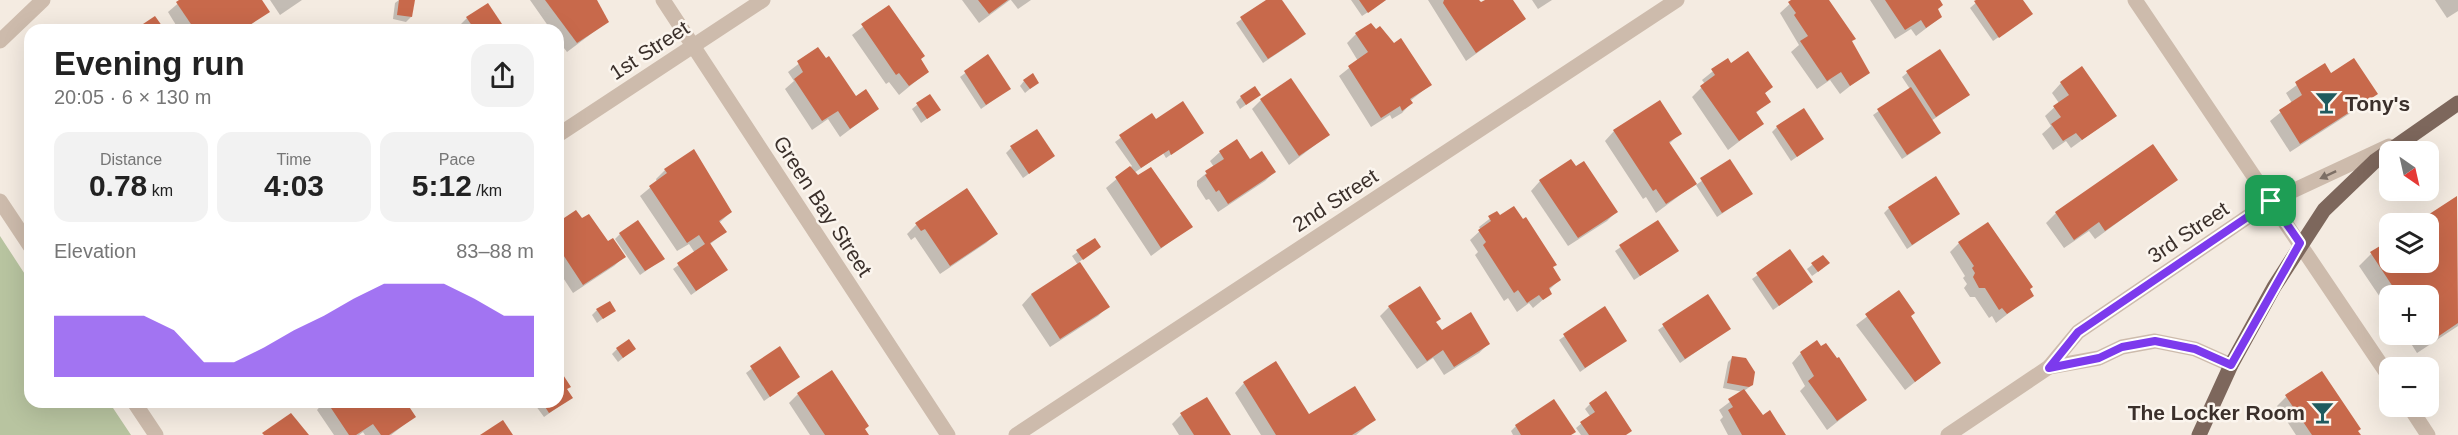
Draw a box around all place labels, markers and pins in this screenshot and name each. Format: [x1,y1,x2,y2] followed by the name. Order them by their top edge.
[2314,90,2340,116] bar icon: Tony's
[2345,92,2410,115] place label: Tony's
[2245,175,2296,226] pin
[2310,399,2336,425] bar icon: The Locker Room
[2128,401,2305,424] place label: The Locker Room

